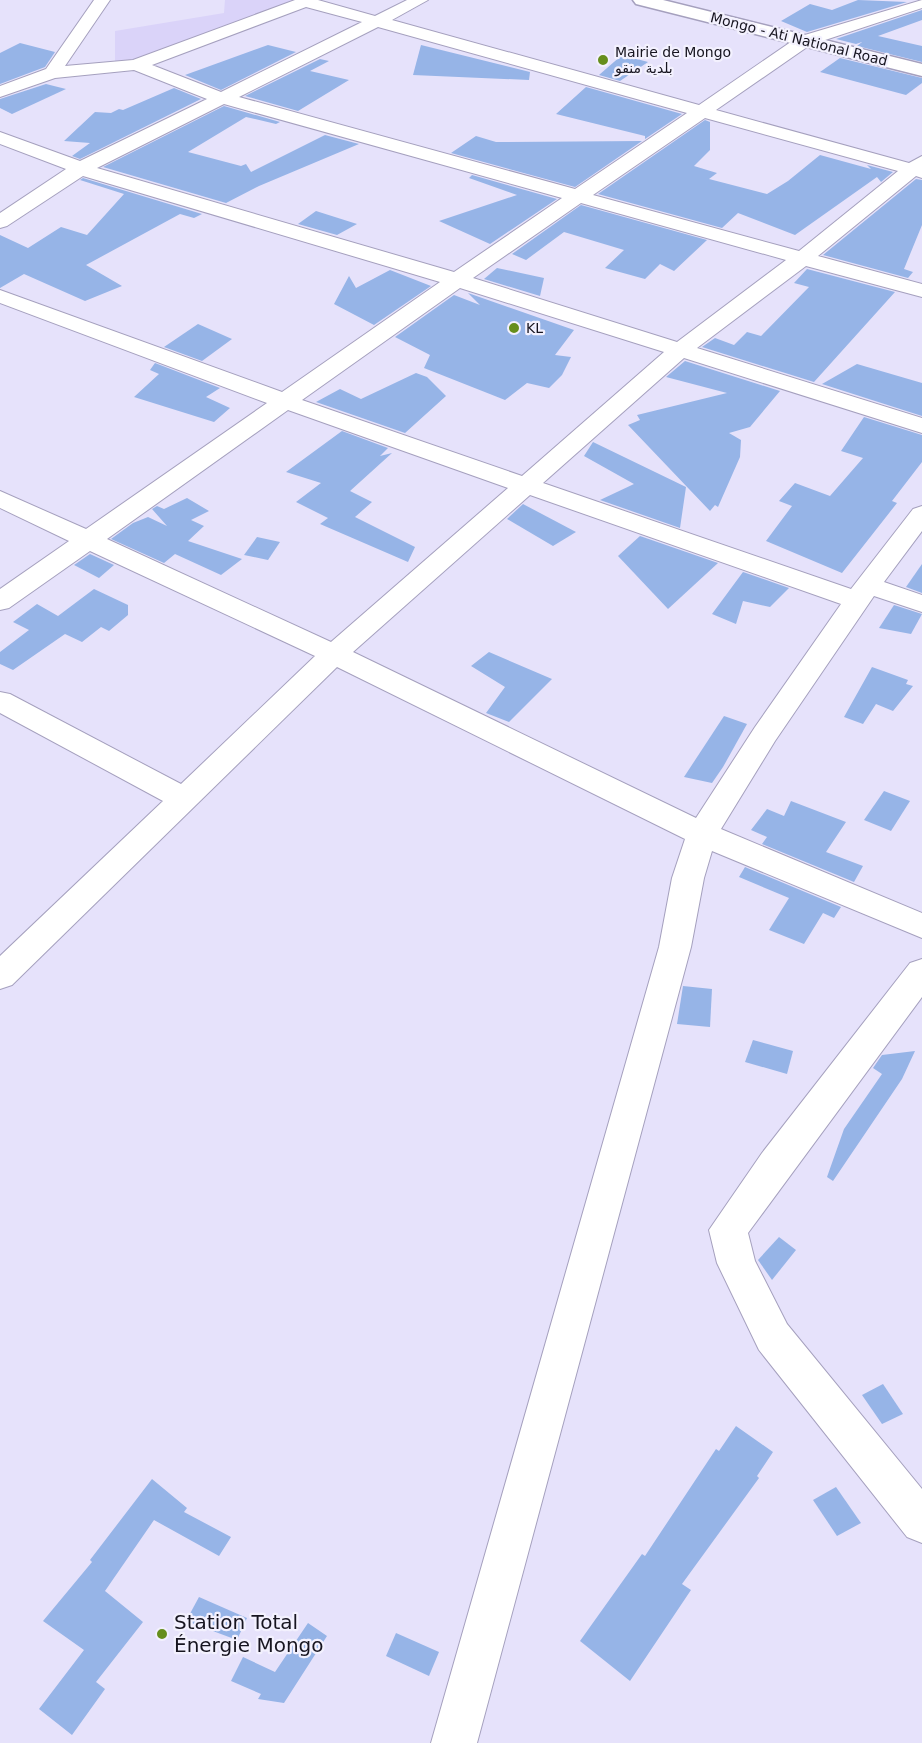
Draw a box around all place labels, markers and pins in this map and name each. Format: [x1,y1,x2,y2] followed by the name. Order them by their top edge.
[614,44,731,77] place label: Mairie de Mongo بلدية منقو
[596,53,610,67] marker: Mairie de Mongo بلدية منقو
[526,320,543,336] place label: KL
[507,321,521,335] marker: KL
[174,1610,324,1657] place label: Station Total Énergie Mongo
[155,1627,169,1641] marker: Station Total Énergie Mongo

